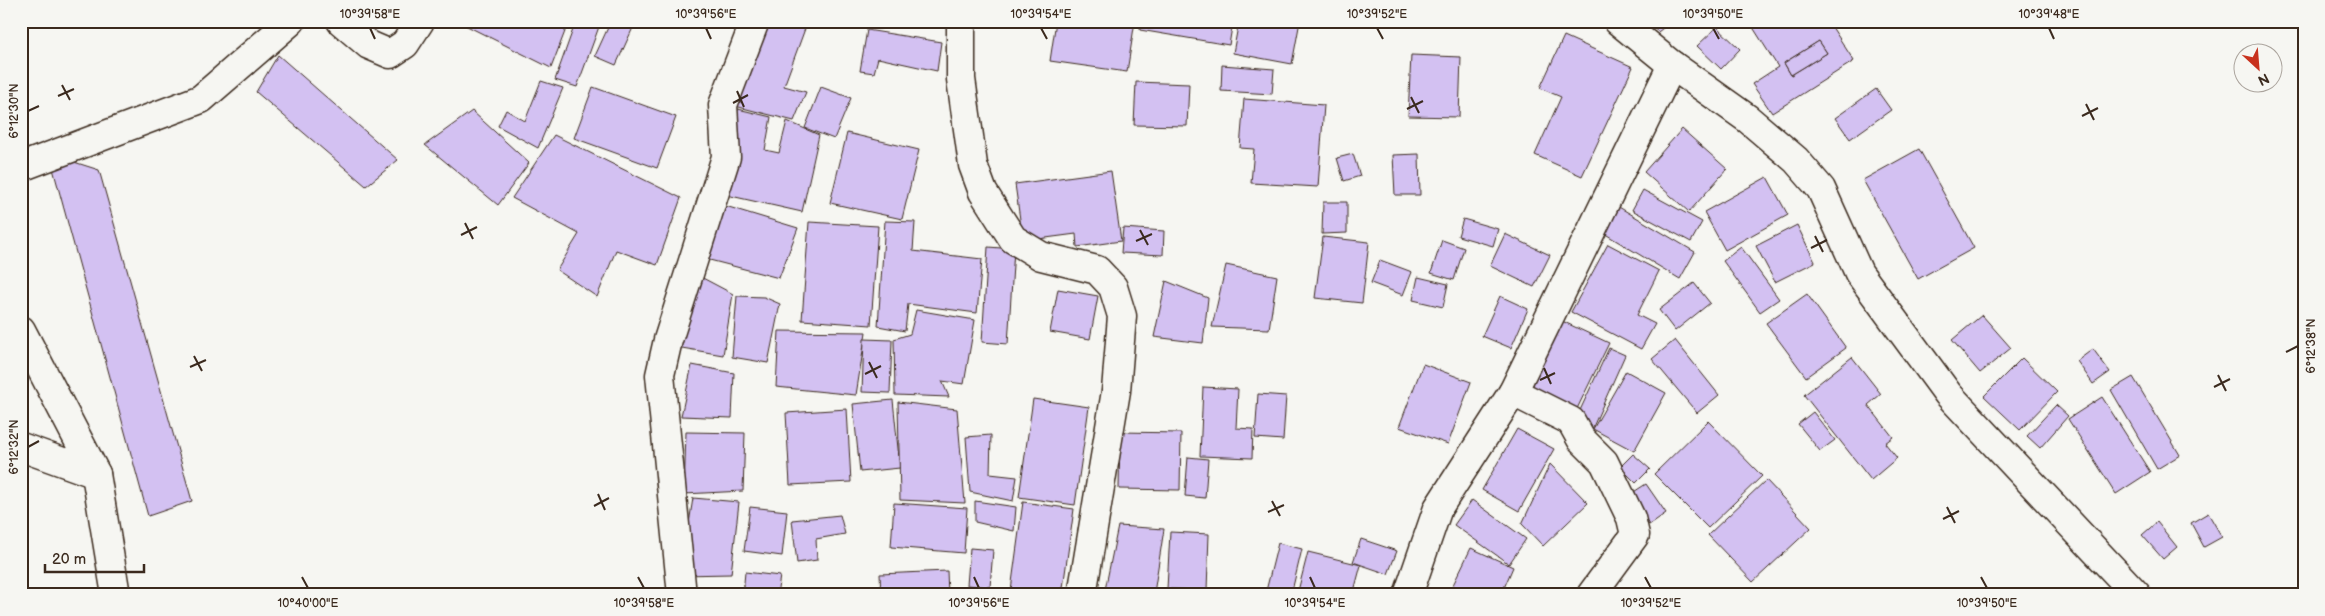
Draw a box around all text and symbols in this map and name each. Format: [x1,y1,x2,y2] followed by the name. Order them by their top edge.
[340,7,400,22] text: 10°39'58"E
[676,7,736,22] text: 10°39'56"E
[1011,7,1071,22] text: 10°39'54"E
[1347,7,1407,22] text: 10°39'52"E
[1683,7,1743,22] text: 10°39'50"E
[2019,7,2080,22] text: 10°39'48"E
[2232,42,2282,92] north arrow
[2255,69,2272,89] text: N
[7,84,22,138] text: 6°12'30"N
[2304,319,2319,373] text: 6°12'38"N
[7,420,22,475] text: 6°12'32"N
[45,541,144,573] scale bar
[52,550,86,569] text: 20 m
[278,596,338,611] text: 10°40'00"E
[614,596,674,611] text: 10°39'58"E
[949,596,1009,611] text: 10°39'56"E
[1285,596,1345,611] text: 10°39'54"E
[1621,596,1681,611] text: 10°39'52"E
[1957,596,2017,611] text: 10°39'50"E

